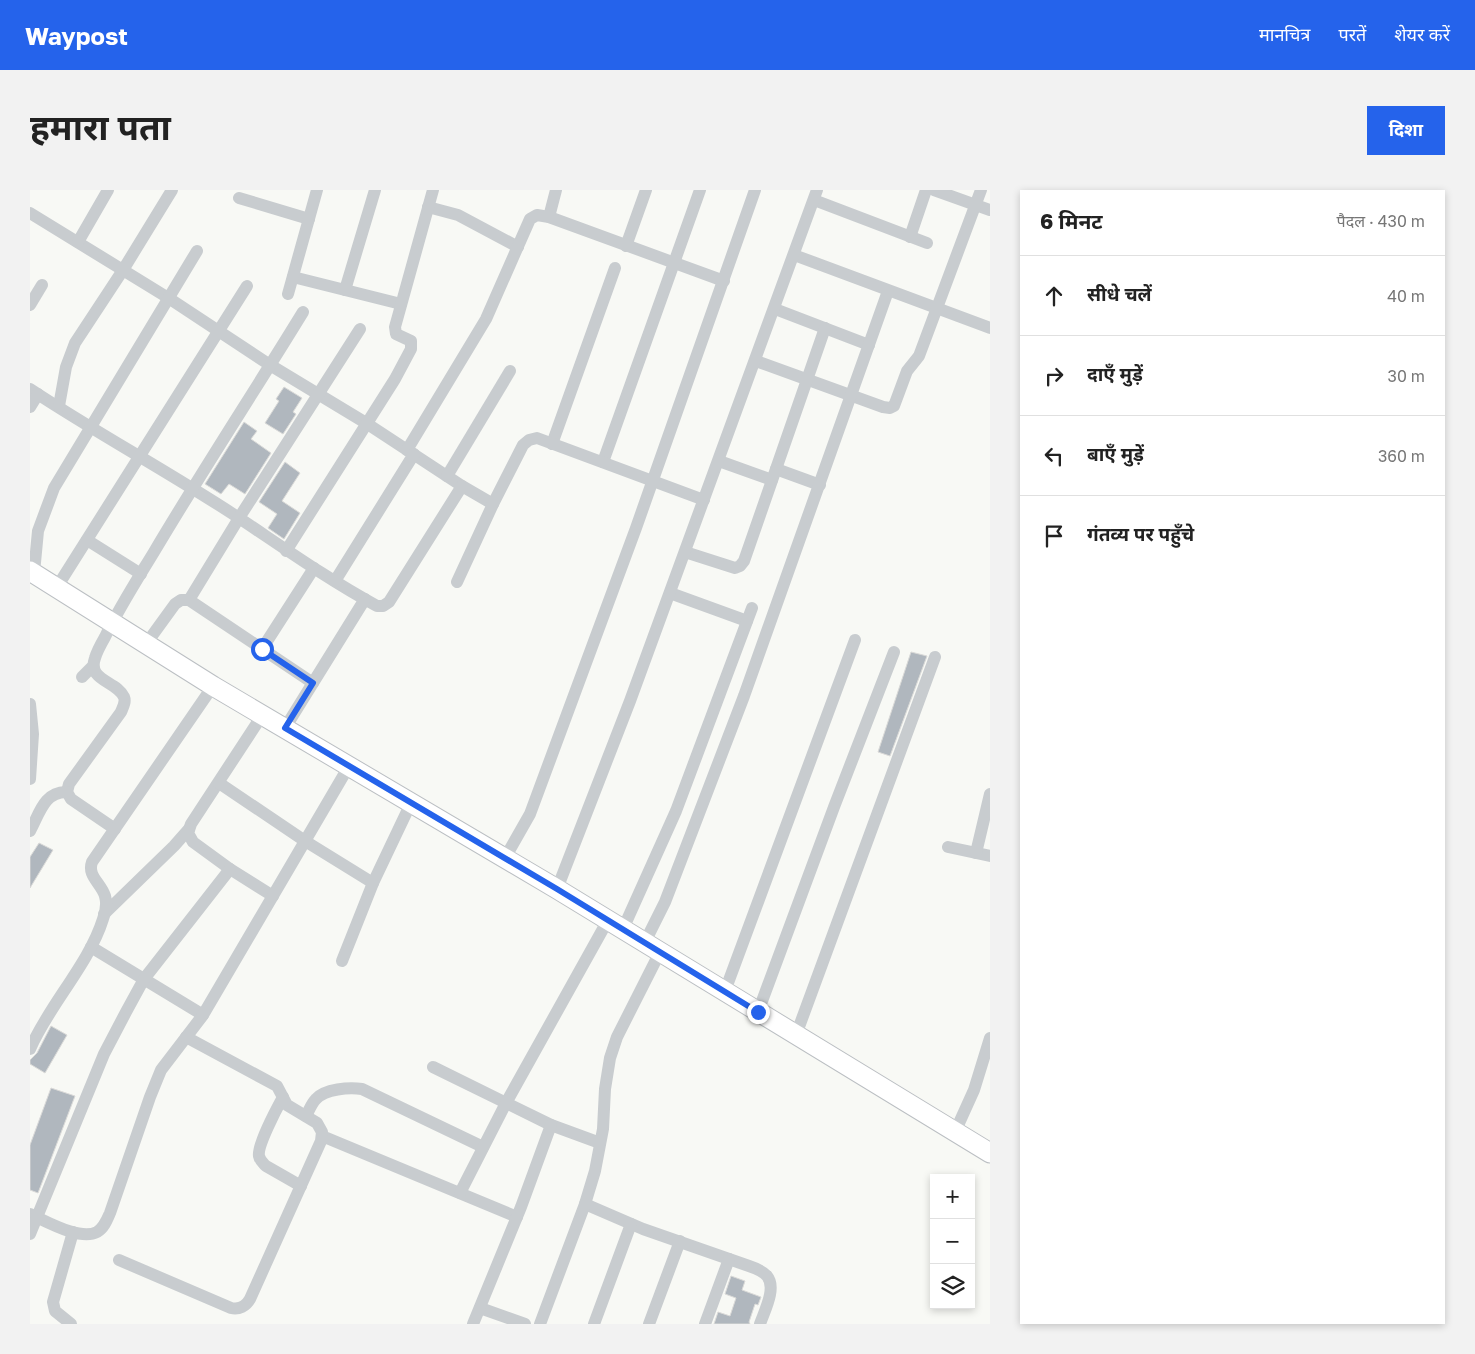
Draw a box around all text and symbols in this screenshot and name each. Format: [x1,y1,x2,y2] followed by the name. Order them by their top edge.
[25,21,128,50] text: Waypost
[1259,23,1310,45] text: मानचित्र
[1338,23,1366,45] text: परतें
[1394,23,1450,45] text: शेयर करें
[30,106,171,148] text: हमारा पता
[1367,106,1445,155] button: दिशा
[1040,208,1103,234] text: 6 मिनट
[1337,211,1425,231] text: पैदल · 430 m
[1040,282,1068,310] icon: ahead
[1087,282,1152,305] text: सीधे चलें
[1387,286,1425,306] text: 40 m
[1040,362,1068,390] icon: right
[1087,362,1143,385] text: दाएँ मुड़ें
[1388,366,1425,386] text: 30 m
[1040,442,1068,470] icon: left
[1087,442,1144,465] text: बाएँ मुड़ें
[1378,446,1425,466] text: 360 m
[1040,522,1068,550] icon: arrive
[1087,522,1194,545] text: गंतव्य पर पहुँचे
[251,638,274,661] route start
[747,1001,770,1024] route end
[930,1174,975,1309] map controls
[930,1174,975,1219] button: +
[930,1219,975,1264] button: −
[930,1264,975,1309] button: layers

